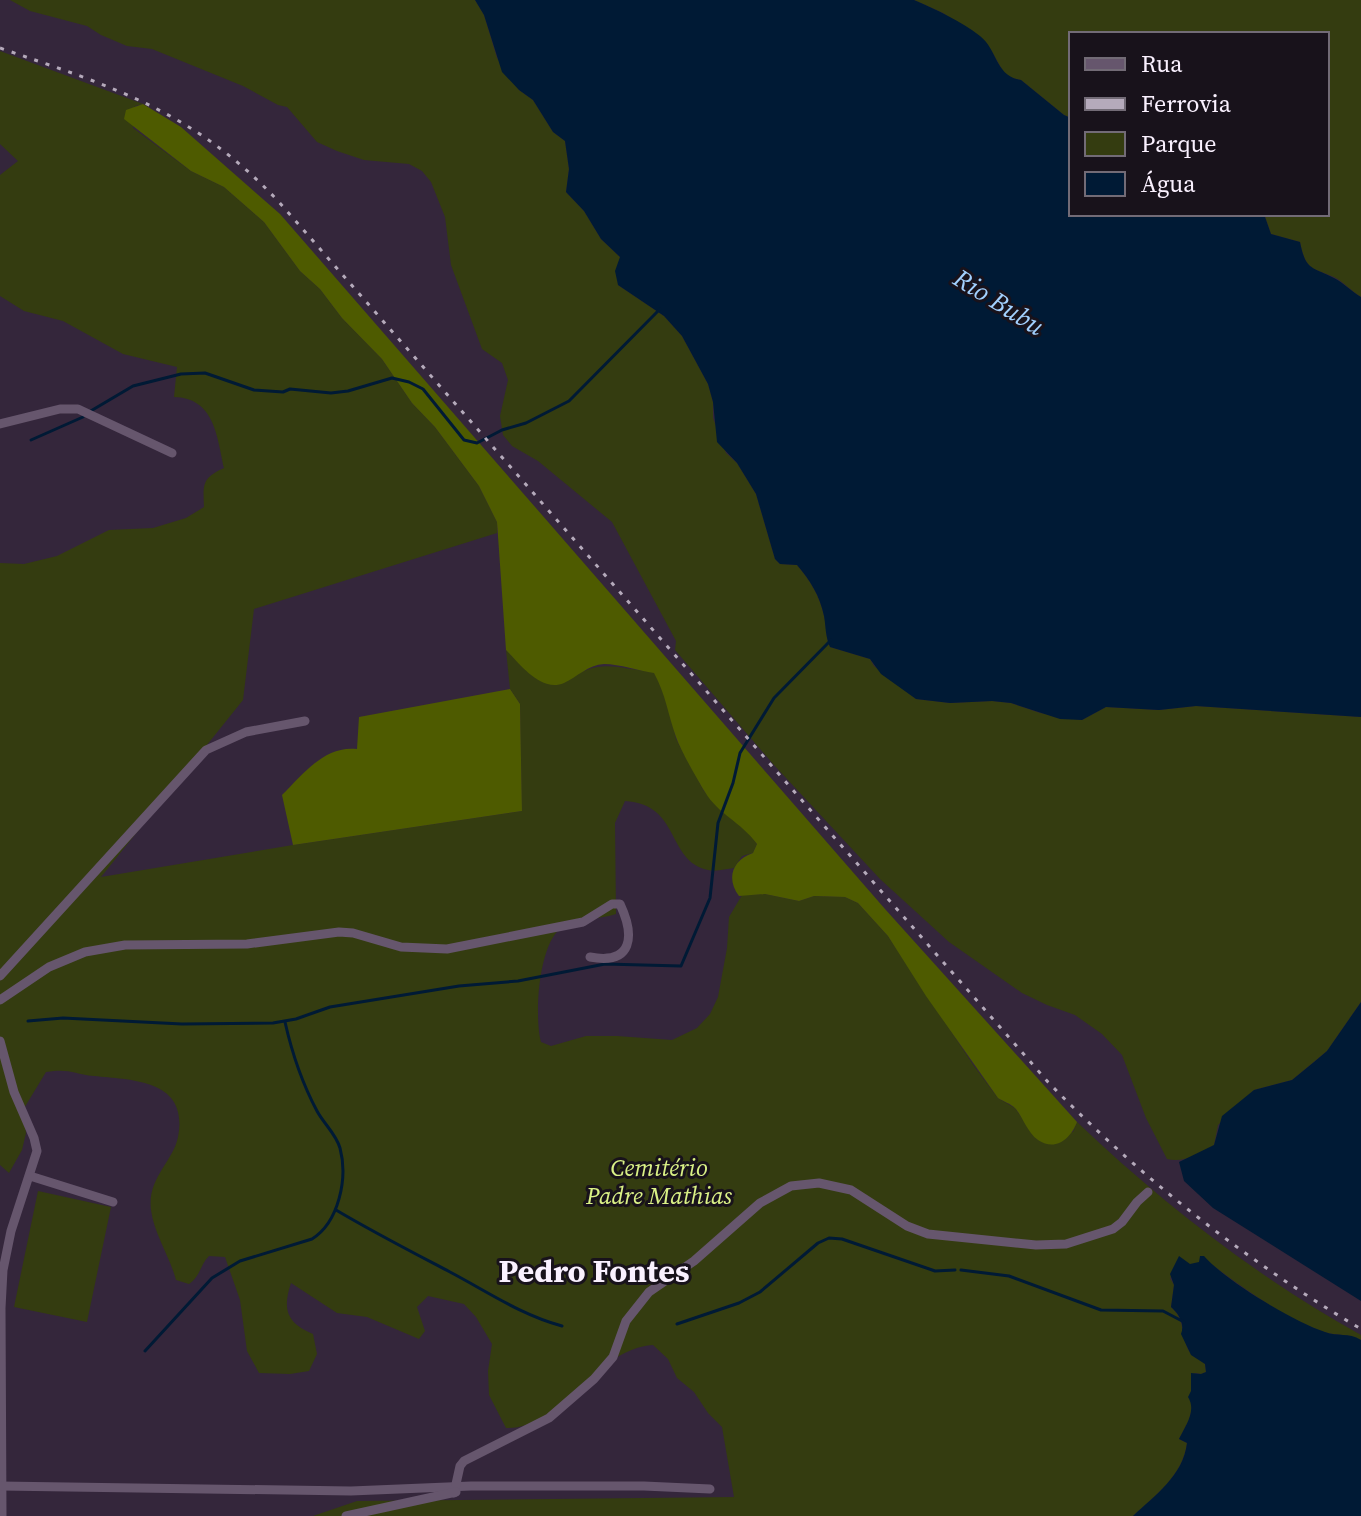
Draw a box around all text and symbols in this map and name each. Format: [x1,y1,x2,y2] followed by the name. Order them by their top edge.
[1069,32,1329,216] legend
[1141,47,1183,80] text: Rua
[1141,87,1232,120] text: Ferrovia
[1141,127,1217,160] text: Parque
[1141,167,1196,200] text: Água
[946,259,1051,344] water label: Rio Bubu
[585,1151,732,1212] park label: Cemitério Padre Mathias
[499,1249,689,1293] district label: Pedro Fontes

